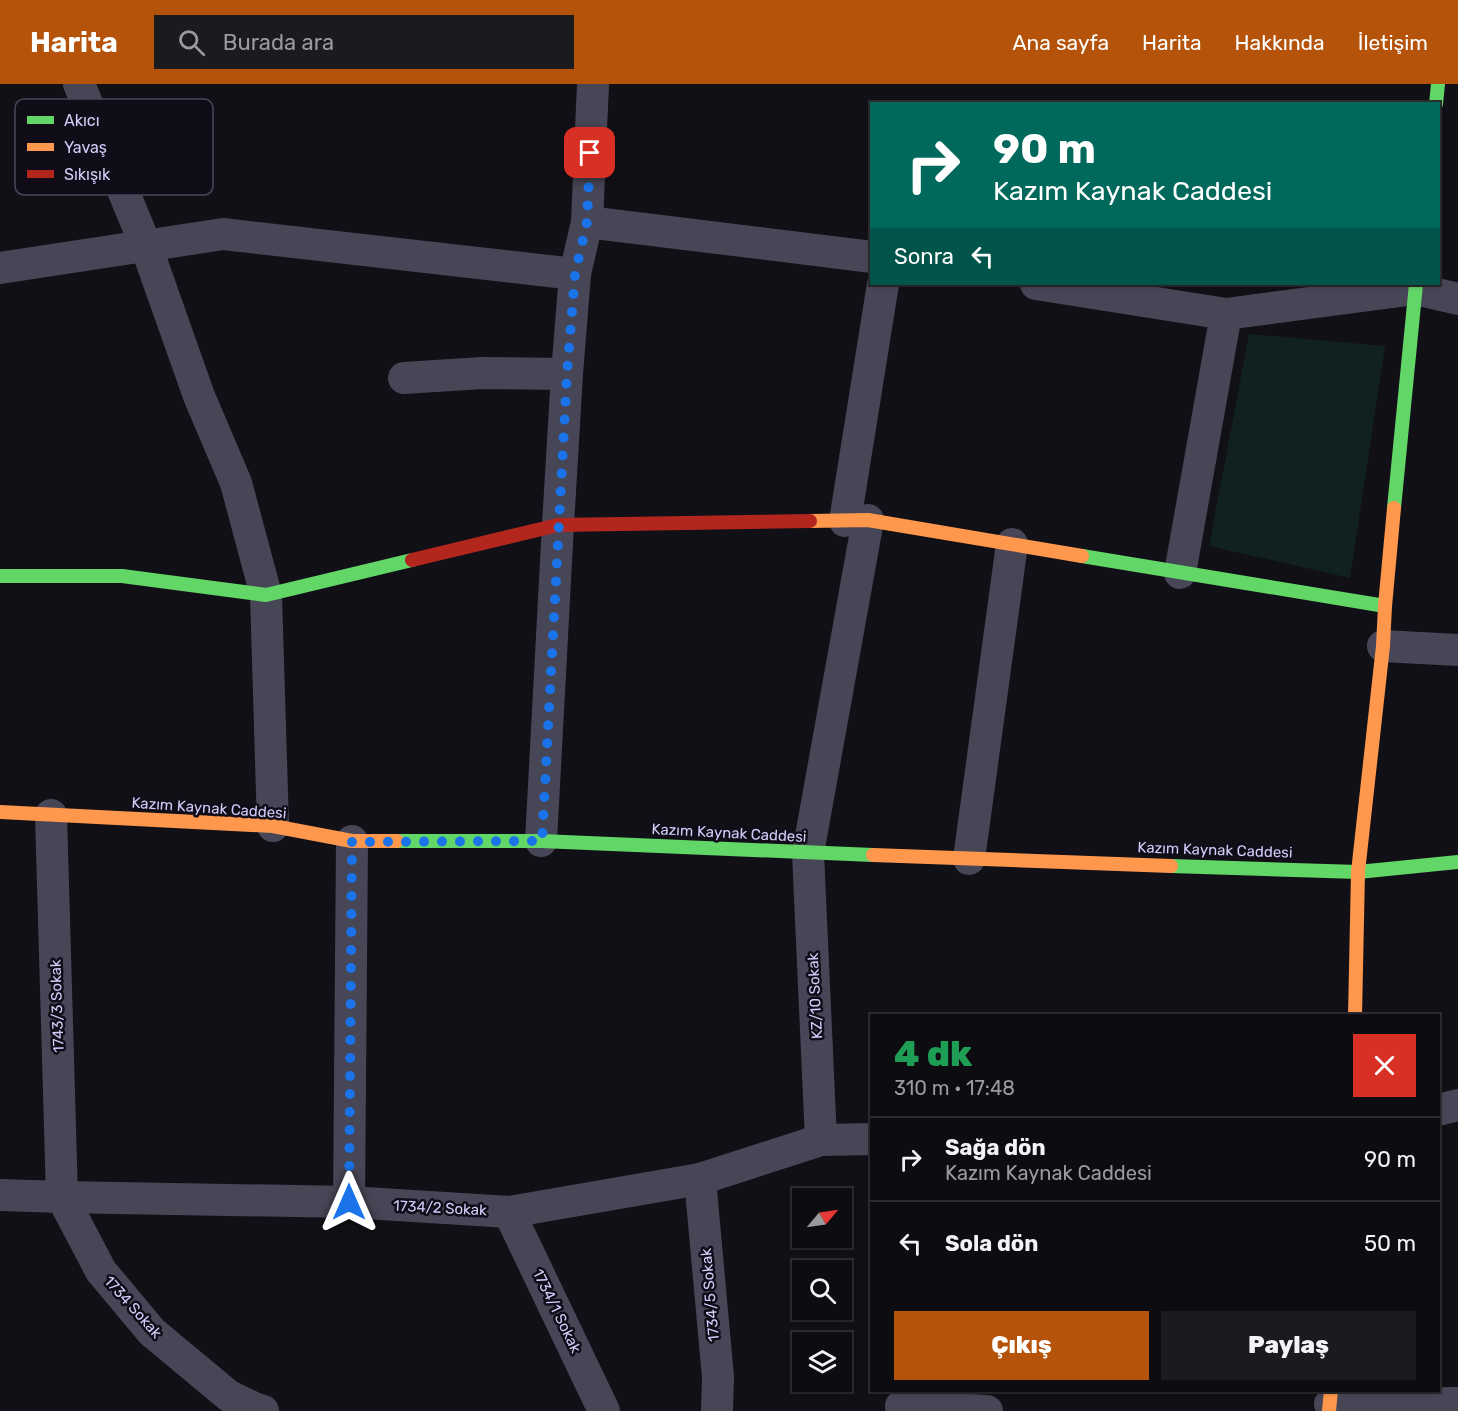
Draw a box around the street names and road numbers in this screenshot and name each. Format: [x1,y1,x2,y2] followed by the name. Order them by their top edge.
[131,794,287,822] street label: Kazım Kaynak Caddesi
[651,820,807,846] street label: Kazım Kaynak Caddesi
[1137,838,1293,862] street label: Kazım Kaynak Caddesi
[804,952,826,1040] street label: KZ/10 Sokak
[46,959,68,1053] street label: 1743/3 Sokak
[393,1197,487,1219] street label: 1734/2 Sokak
[697,1247,723,1342] street label: 1734/5 Sokak
[529,1266,585,1356] street label: 1734/1 Sokak
[100,1272,166,1342] street label: 1734 Sokak

